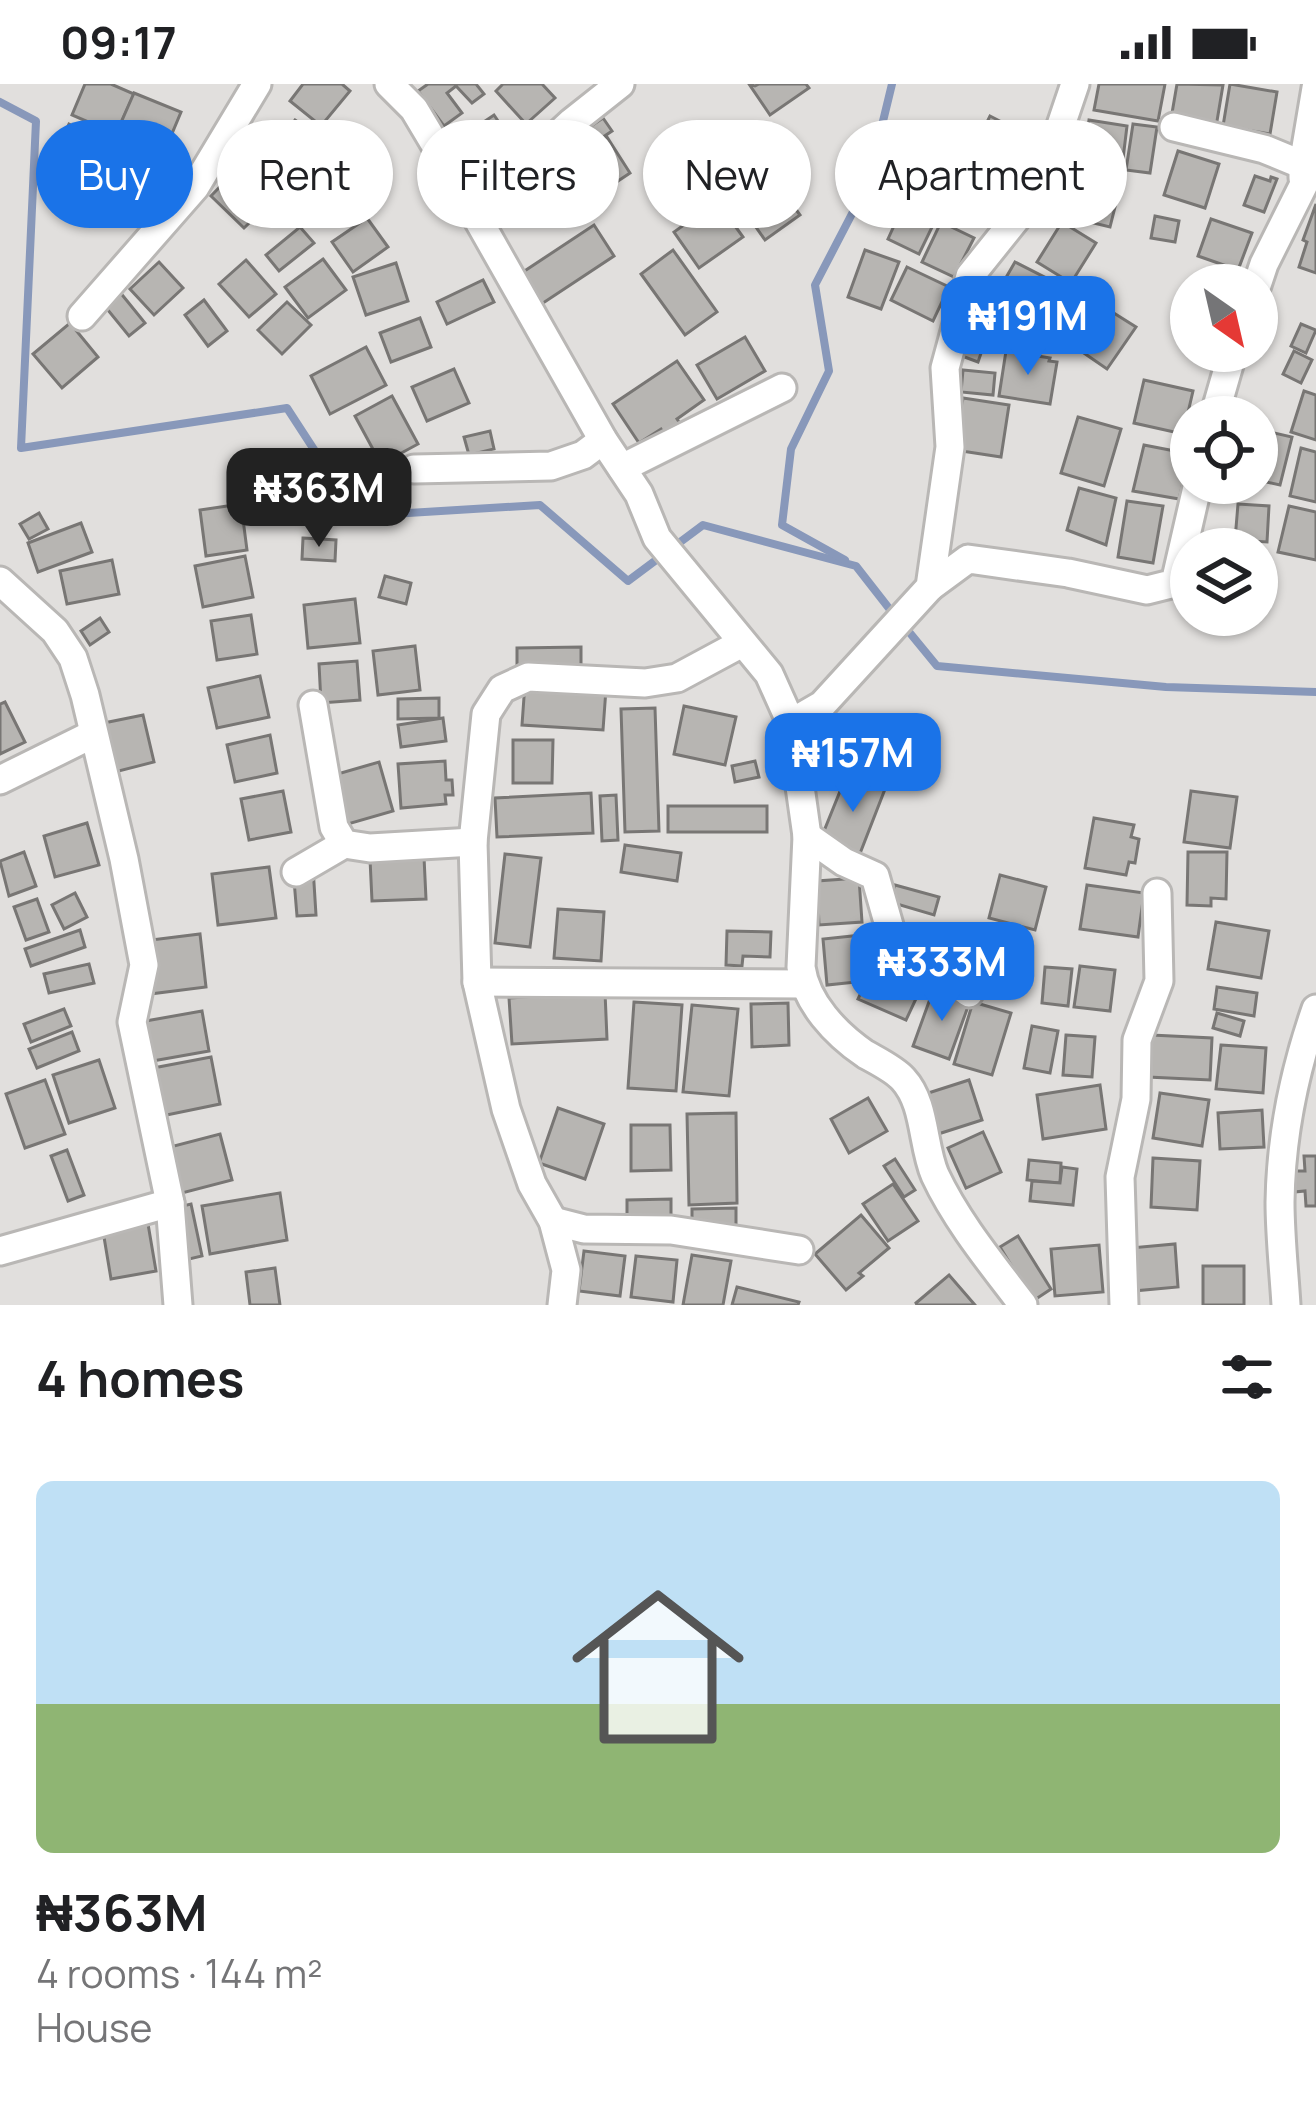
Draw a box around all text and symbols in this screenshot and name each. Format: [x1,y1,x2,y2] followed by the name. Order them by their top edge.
[60,11,177,73] text: 09:17
[36,120,193,228] chip: Buy
[217,120,393,228] chip: Rent
[417,120,619,228] chip: Filters
[643,120,811,228] chip: New
[835,120,1127,228] chip: Apartment
[1170,264,1278,372] north arrow
[1170,264,1278,636] map controls
[944,276,1112,378] pin: ₦191M
[968,288,1088,342] text: ₦191M
[1170,396,1278,504] button: locate
[235,448,403,550] pin: ₦363M
[253,460,385,514] text: ₦363M
[1170,528,1278,636] button: layers
[769,713,937,815] pin: ₦157M
[792,725,914,779] text: ₦157M
[858,922,1026,1024] pin: ₦333M
[877,934,1007,988] text: ₦333M
[36,1343,244,1412] text: 4 homes
[1214,1344,1280,1410] icon: filters
[550,1559,766,1775] icon: home
[36,1877,207,1946] text: ₦363M
[36,1946,323,2000] text: 4 rooms · 144 m²
[36,2000,152,2054] text: House

